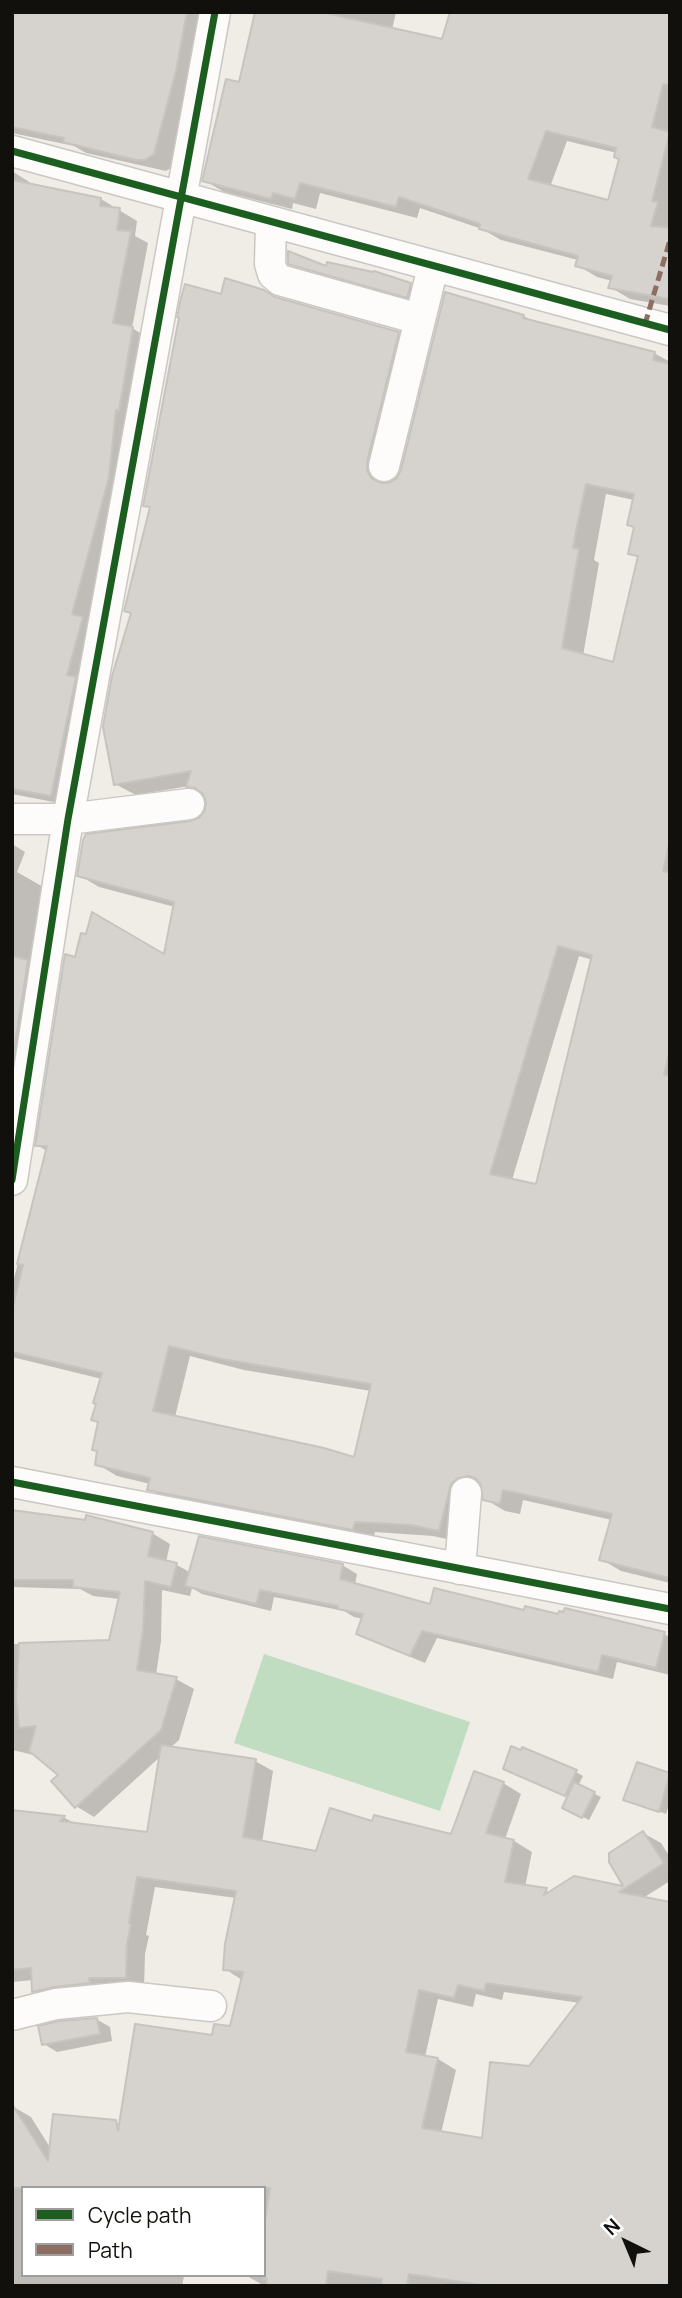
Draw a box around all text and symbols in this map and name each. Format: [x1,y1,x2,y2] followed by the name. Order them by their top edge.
[21,2186,266,2277] legend
[88,2201,191,2229] text: Cycle path
[591,2207,661,2277] north arrow
[598,2212,626,2241] text: N
[88,2236,133,2264] text: Path

